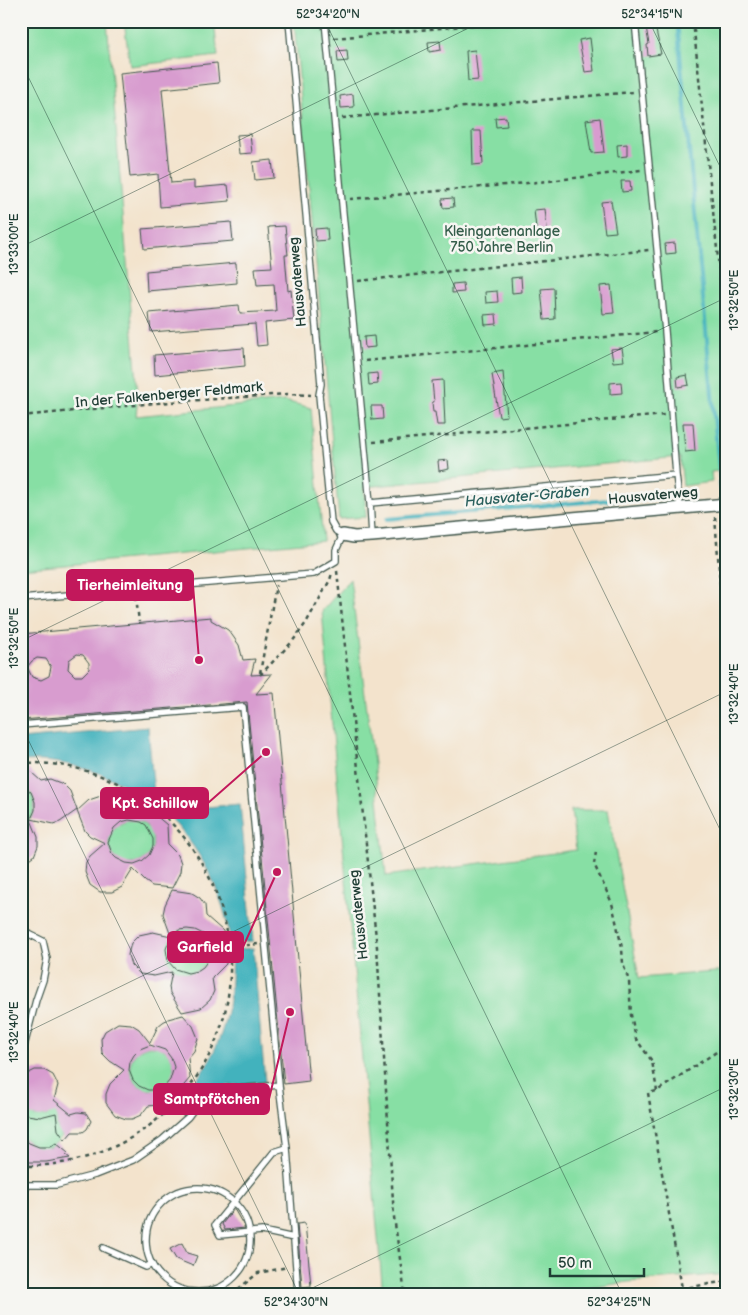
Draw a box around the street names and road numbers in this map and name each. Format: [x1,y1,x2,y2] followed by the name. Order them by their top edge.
[285,236,310,328] street label: Hausvaterweg
[75,378,264,411] street label: In der Falkenberger Feldmark
[607,483,699,508] street label: Hausvaterweg
[345,869,372,961] street label: Hausvaterweg

